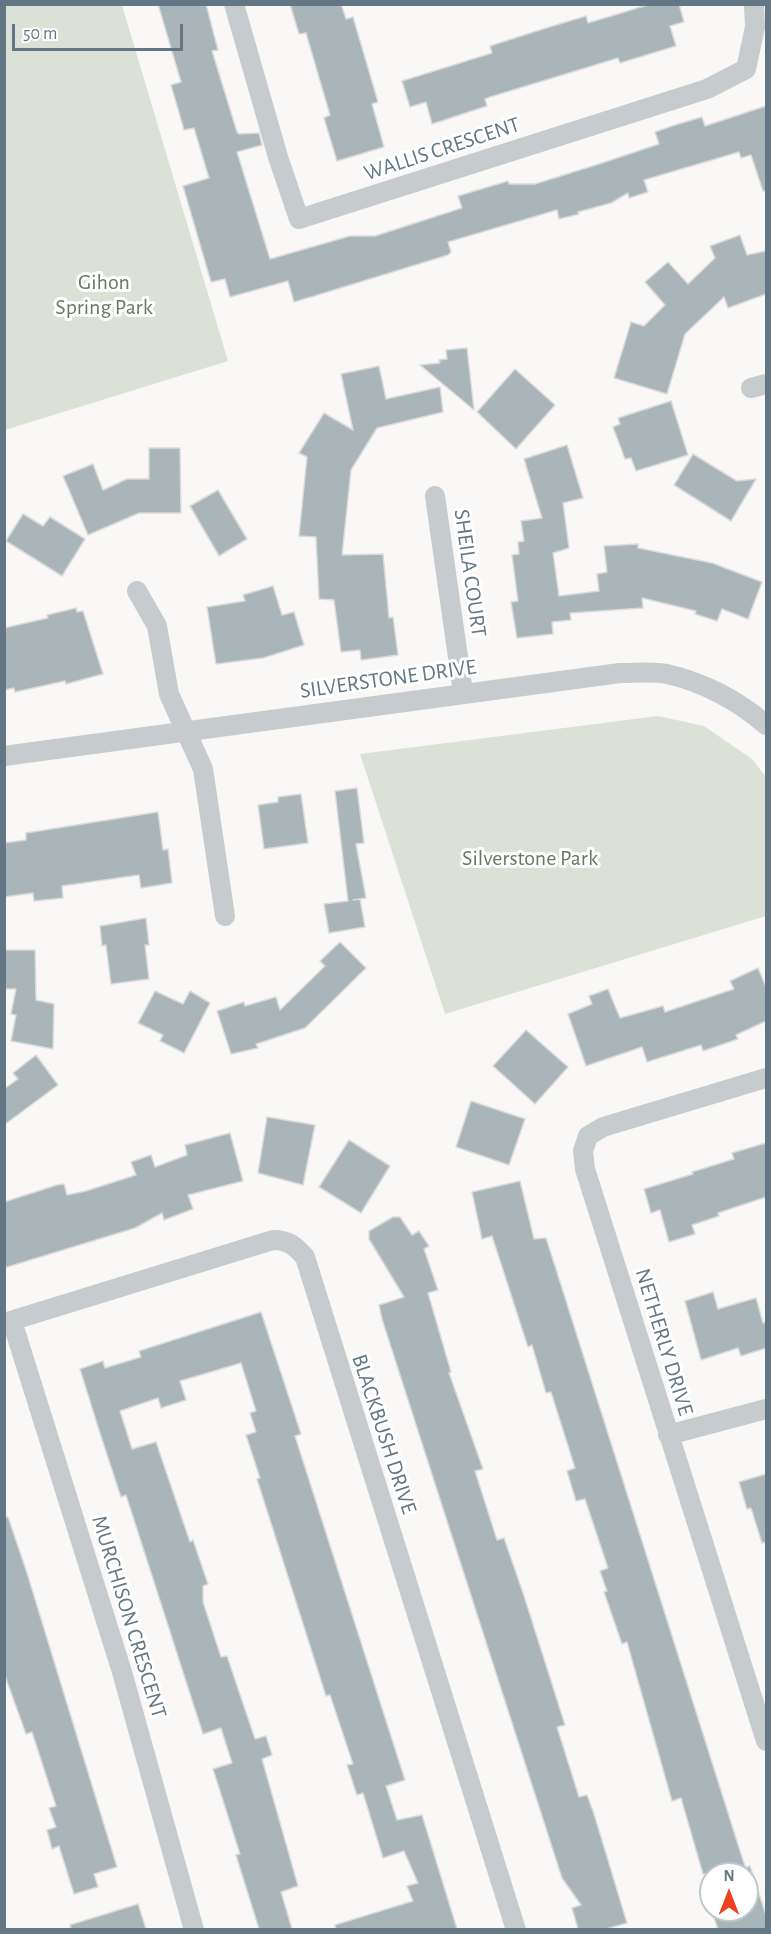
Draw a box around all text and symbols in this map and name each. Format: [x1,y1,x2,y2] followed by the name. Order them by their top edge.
[15,12,186,50] scale bar
[23,25,57,43] text: 50 m
[361,111,523,187] street label: WALLIS CRESCENT
[55,269,153,320] park label: Gihon Spring Park
[448,507,492,639] street label: SHEILA COURT
[298,654,478,704] street label: SILVERSTONE DRIVE
[462,845,598,871] park label: Silverstone Park
[629,1265,699,1419] street label: NETHERLY DRIVE
[346,1351,422,1517] street label: BLACKBUSH DRIVE
[86,1512,172,1722] street label: MURCHISON CRESCENT
[699,1862,759,1922] north arrow
[723,1868,735,1884] text: N

